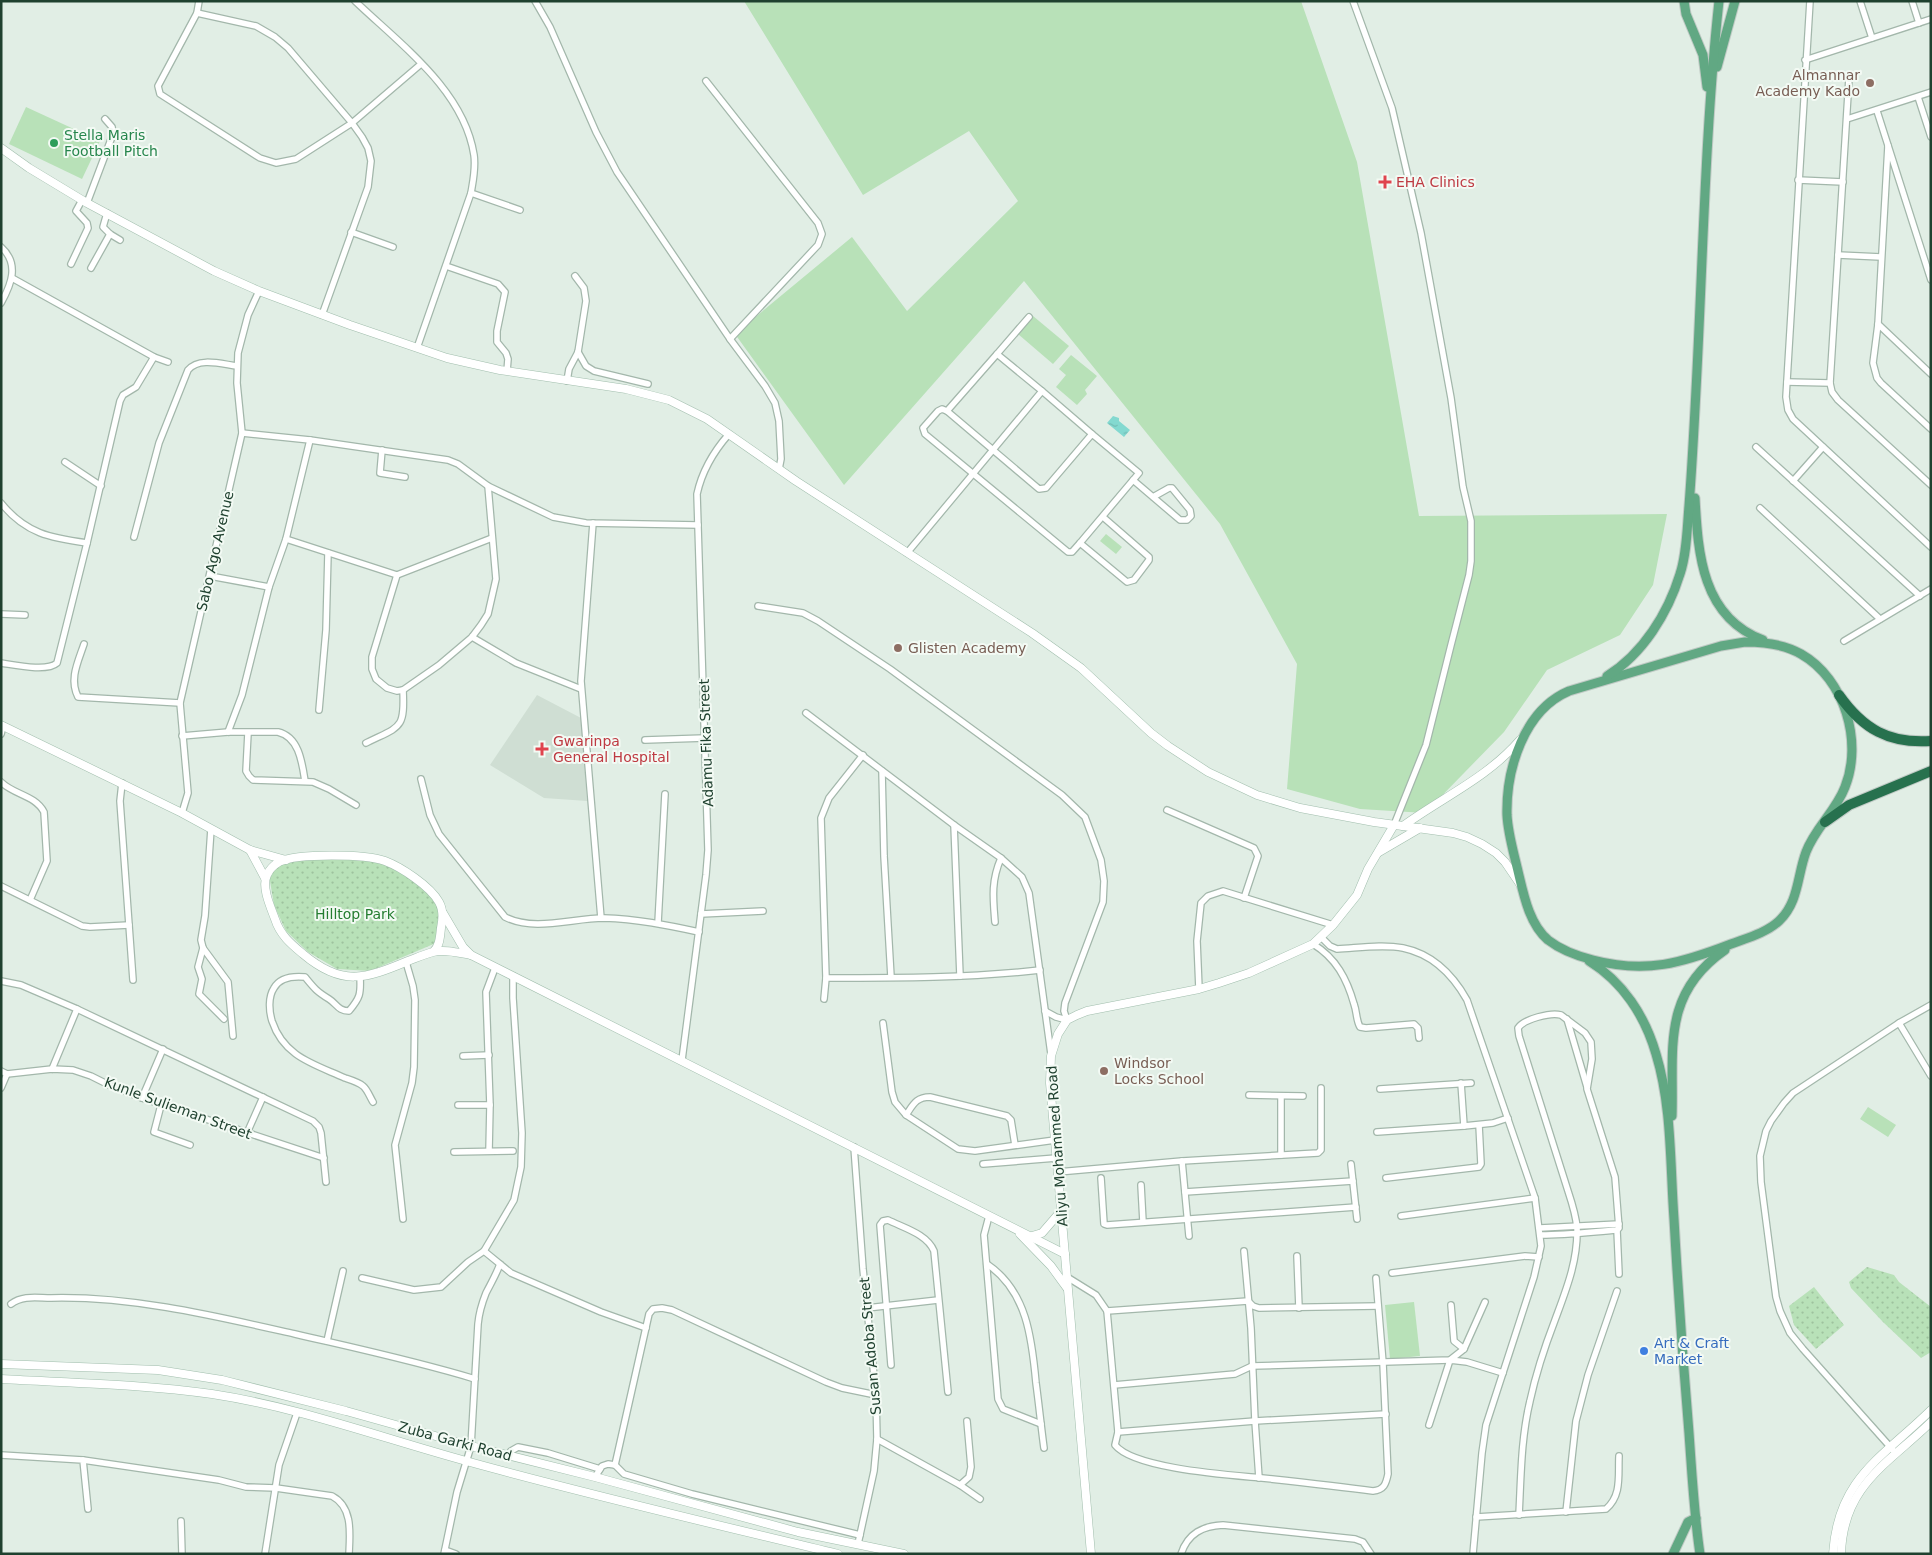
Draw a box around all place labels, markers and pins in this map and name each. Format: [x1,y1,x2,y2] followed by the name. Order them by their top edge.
[1756,67,1860,99] place label: Almannar Academy Kado
[1864,77,1876,89] marker: Almannar Academy Kado
[64,127,158,159] place label: Stella Maris Football Pitch
[48,137,60,149] marker: Stella Maris Football Pitch
[1396,174,1475,190] place label: EHA Clinics
[1378,175,1392,189] marker: EHA Clinics
[908,640,1026,656] place label: Glisten Academy
[892,642,904,654] marker: Glisten Academy
[553,733,670,765] place label: Gwarinpa General Hospital
[535,742,549,756] marker: Gwarinpa General Hospital
[1114,1055,1204,1087] place label: Windsor Locks School
[1098,1065,1110,1077] marker: Windsor Locks School
[1654,1335,1729,1367] place label: Art & Craft Market
[1638,1345,1650,1357] marker: Art & Craft Market

